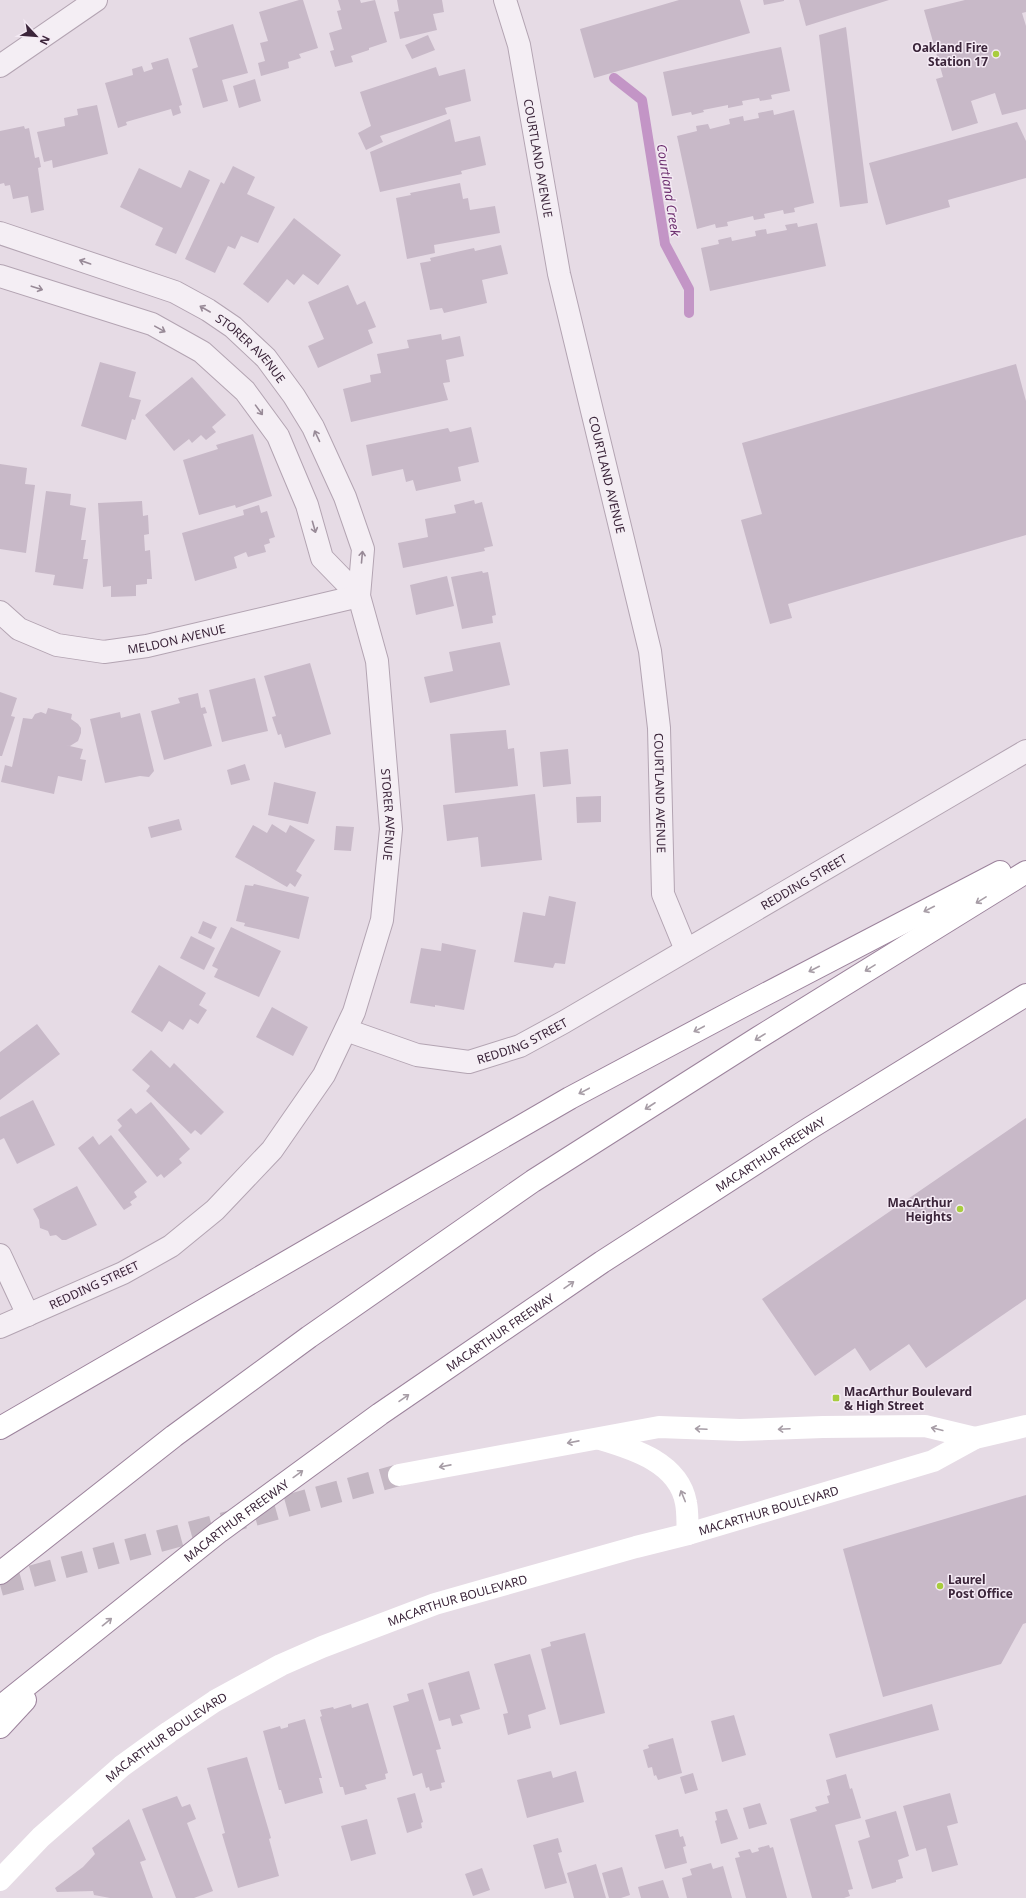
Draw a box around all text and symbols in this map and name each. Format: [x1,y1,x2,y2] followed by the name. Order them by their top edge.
[16,16,56,56] north arrow
[37,33,54,48] text: N
[912,39,988,70] place label: Oakland Fire Station 17
[991,49,1001,59] marker: Oakland Fire Station 17
[520,97,557,219] street label: COURTLAND AVENUE
[653,143,685,238] water label: Courtland Creek
[79,257,91,265] one-way arrow
[31,284,43,292] one-way arrow
[199,304,211,312] one-way arrow
[213,309,290,386] street label: STORER AVENUE
[154,326,166,333] one-way arrow
[255,405,263,416] one-way arrow
[585,414,630,535] street label: COURTLAND AVENUE
[313,430,320,442] one-way arrow
[311,521,318,534] one-way arrow
[359,551,366,564] one-way arrow
[126,619,227,657] street label: MELDON AVENUE
[651,733,671,853] street label: COURTLAND AVENUE
[377,768,400,862] street label: STORER AVENUE
[757,849,850,914] street label: REDDING STREET
[975,896,987,904] one-way arrow
[923,906,935,913] one-way arrow
[865,964,876,972] one-way arrow
[808,966,820,973] one-way arrow
[475,1013,571,1068] street label: REDDING STREET
[693,1026,705,1034] one-way arrow
[754,1033,766,1041] one-way arrow
[578,1087,590,1095] one-way arrow
[644,1103,656,1111] one-way arrow
[712,1112,829,1195] street label: MACARTHUR FREEWAY
[887,1194,953,1225] place label: MacArthur Heights
[955,1204,965,1214] marker: MacArthur Heights
[46,1257,142,1313] street label: REDDING STREET
[563,1281,574,1289] one-way arrow
[442,1289,557,1375] street label: MACARTHUR FREEWAY
[844,1383,972,1414] place label: MacArthur Boulevard & High Street
[831,1393,841,1403] marker: MacArthur Boulevard & High Street
[398,1394,409,1402] one-way arrow
[931,1424,944,1432] one-way arrow
[695,1426,708,1433] one-way arrow
[778,1426,791,1433] one-way arrow
[566,1438,579,1446] one-way arrow
[439,1463,452,1471] one-way arrow
[293,1470,304,1478] one-way arrow
[180,1475,292,1565] street label: MACARTHUR FREEWAY
[696,1481,841,1539] street label: MACARTHUR BOULEVARD
[679,1490,687,1502] one-way arrow
[385,1570,529,1630] street label: MACARTHUR BOULEVARD
[948,1571,1013,1602] place label: Laurel Post Office
[935,1581,945,1591] marker: Laurel Post Office
[101,1617,112,1626] one-way arrow
[101,1688,230,1786] street label: MACARTHUR BOULEVARD

